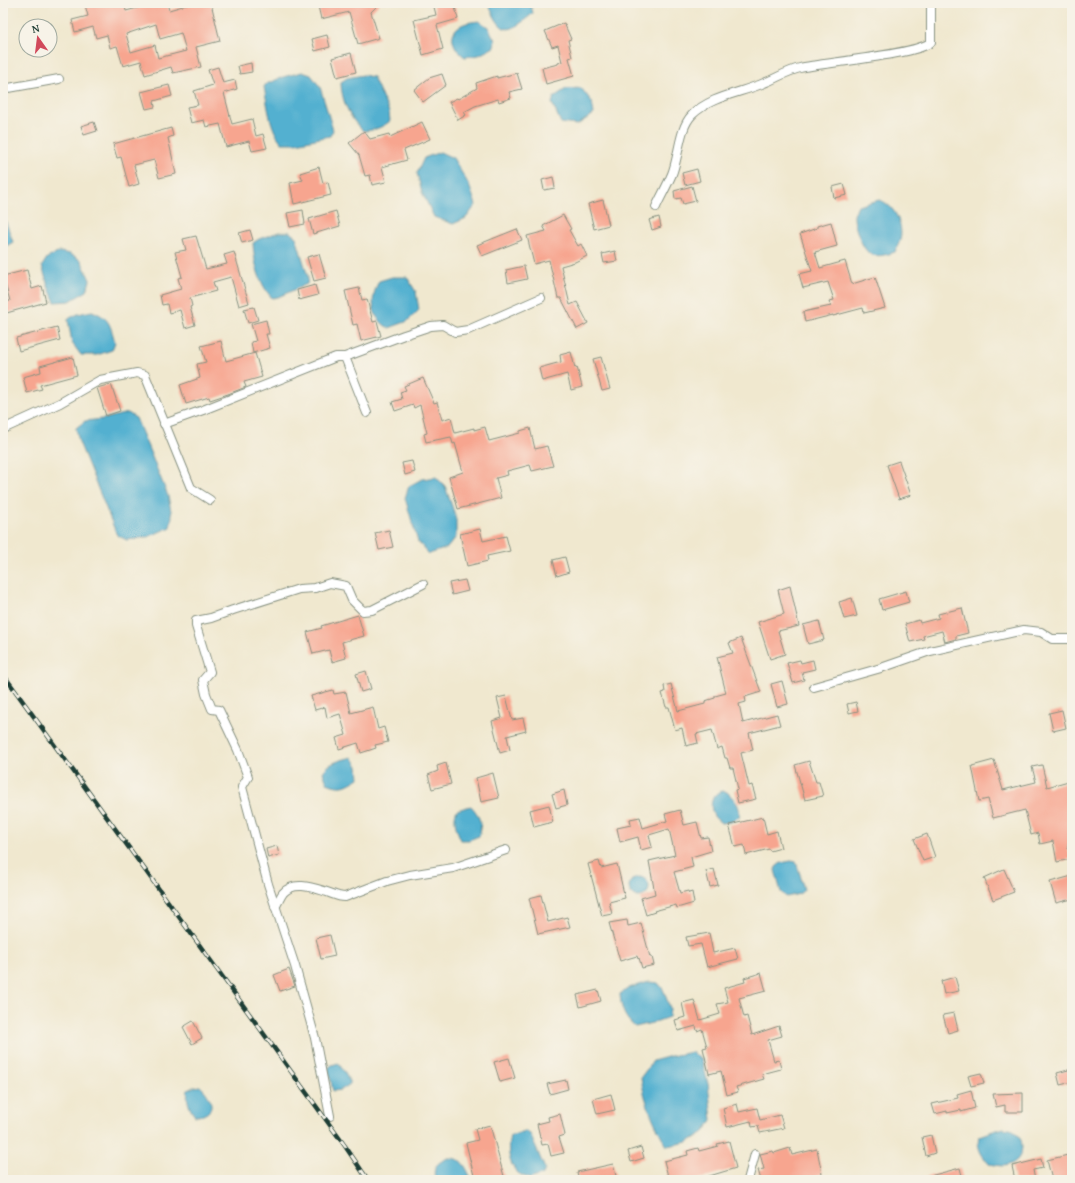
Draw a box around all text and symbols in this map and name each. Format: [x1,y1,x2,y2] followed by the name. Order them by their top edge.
[18,18,58,58] north arrow
[30,19,42,37] text: N

